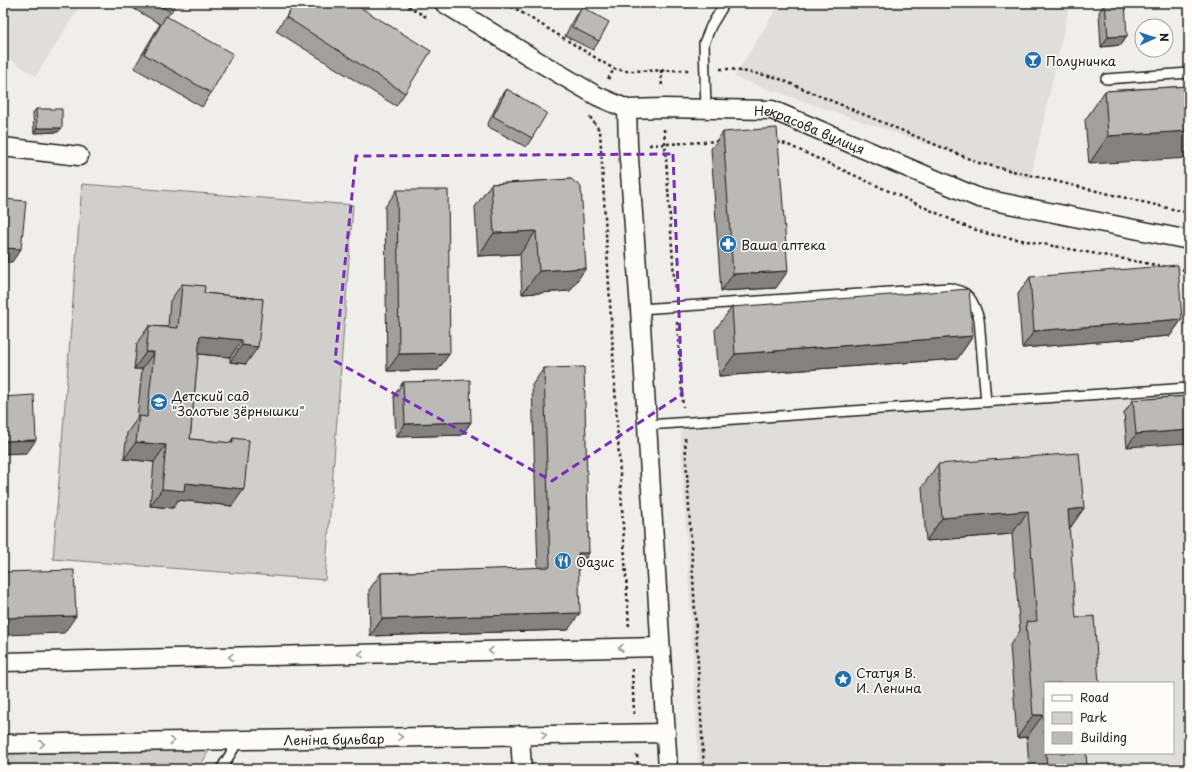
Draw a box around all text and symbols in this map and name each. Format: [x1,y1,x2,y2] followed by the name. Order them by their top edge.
[1134,18,1174,58] north arrow
[1156,33,1173,43] text: N
[1023,50,1043,70] bar icon: Полуничка
[1046,51,1117,70] place label: Полуничка
[754,100,868,158] street label: Некрасова вулиця
[718,234,738,254] pharmacy icon: Ваша аптека
[741,235,827,254] place label: Ваша аптека
[171,386,305,420] place label: Детский сад "Золотые зёрнышки"
[149,392,169,412] school or university icon: Детский сад "Золотые зёрнышки"
[553,551,573,571] restaurant icon: Оазис
[576,552,614,571] place label: Оазис
[618,643,624,652] one-way arrow
[488,646,494,655] one-way arrow
[358,649,364,658] one-way arrow
[228,652,234,661] one-way arrow
[856,663,922,697] place label: Статуя В. И. Ленина
[833,669,853,689] place icon: Статуя В. И. Ленина
[1044,682,1174,754] legend
[1080,688,1109,706] text: Road
[1080,708,1107,726] text: Park
[283,728,385,749] street label: Леніна бульвар
[1080,728,1127,746] text: Building
[541,731,547,739] one-way arrow
[397,733,403,742] one-way arrow
[169,737,175,745] one-way arrow
[39,739,45,748] one-way arrow

